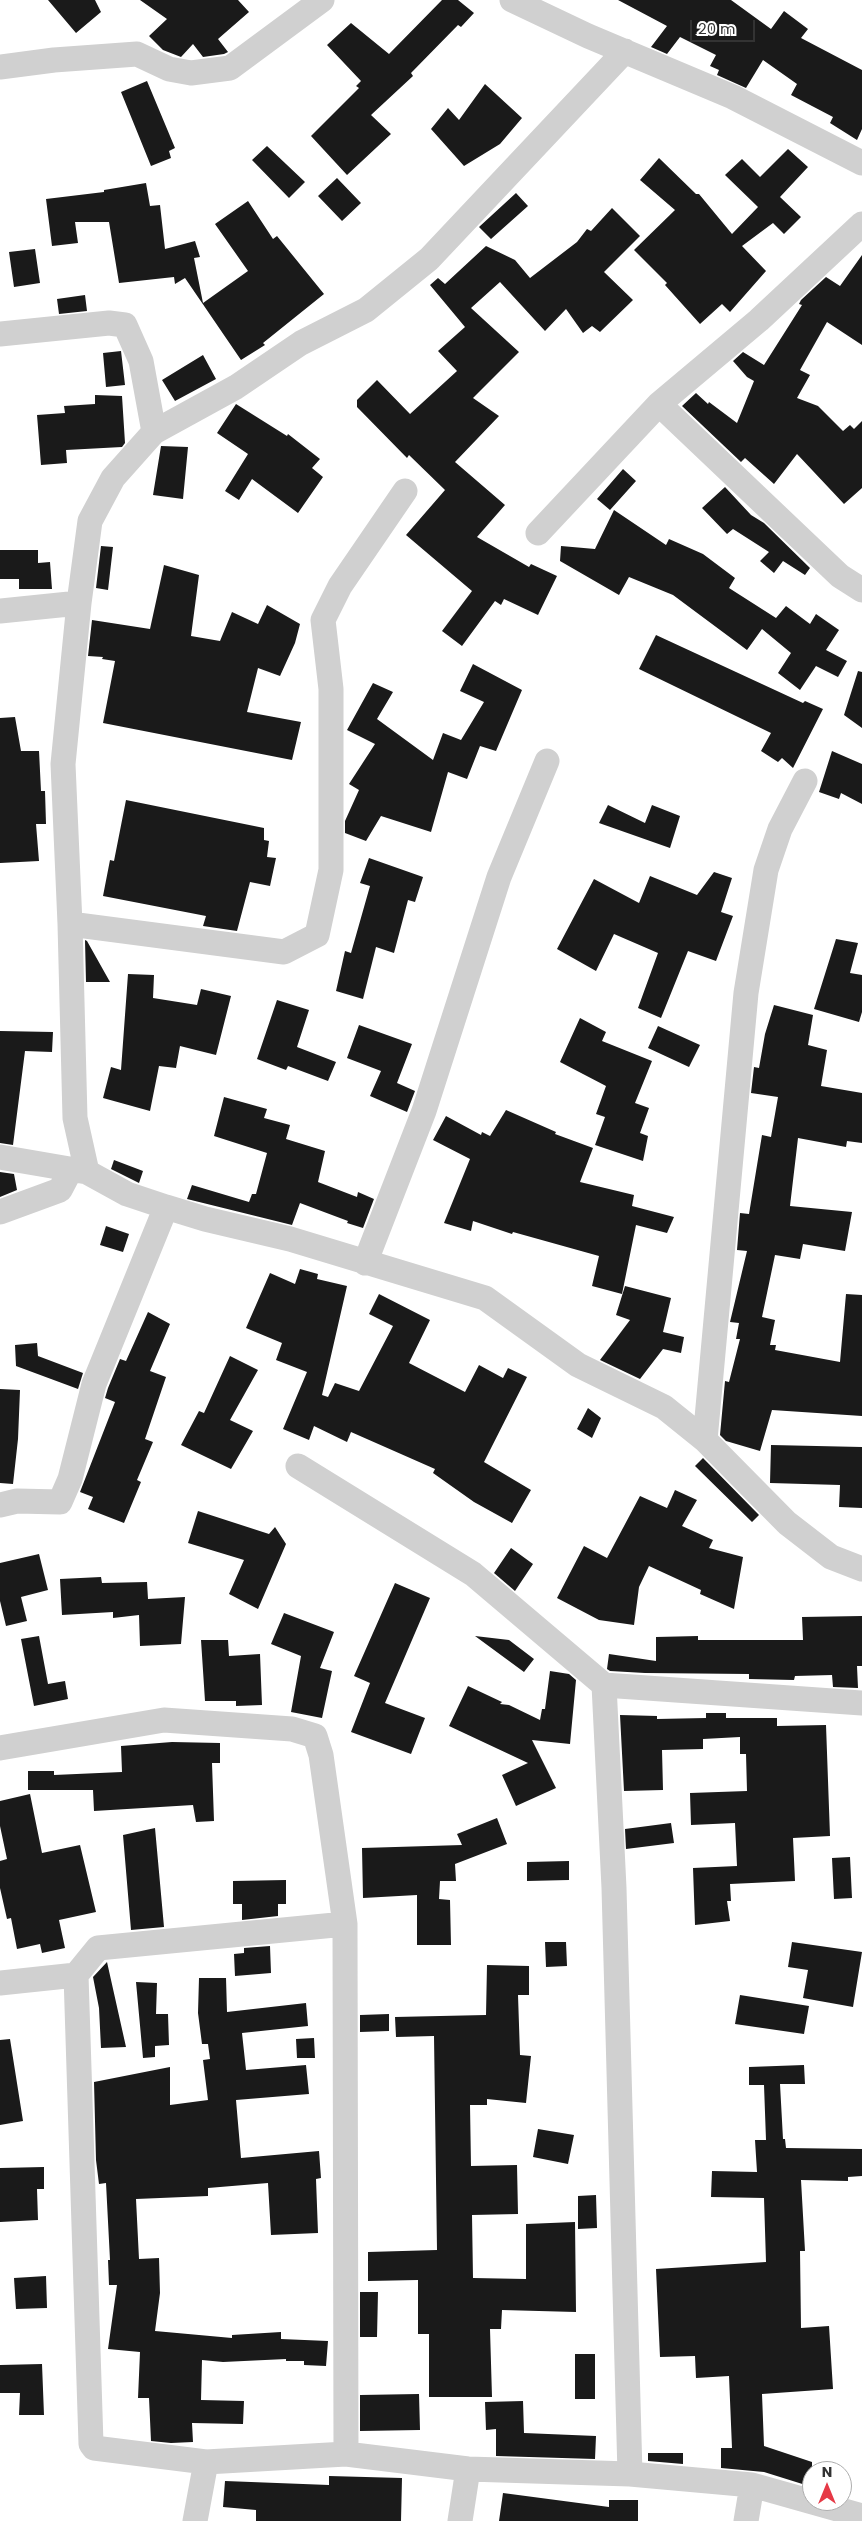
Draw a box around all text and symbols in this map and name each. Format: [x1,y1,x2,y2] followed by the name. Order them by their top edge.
[692,10,757,42] scale bar
[698,18,736,39] text: 20 m
[802,2461,852,2511] north arrow
[822,2462,832,2482] text: N

